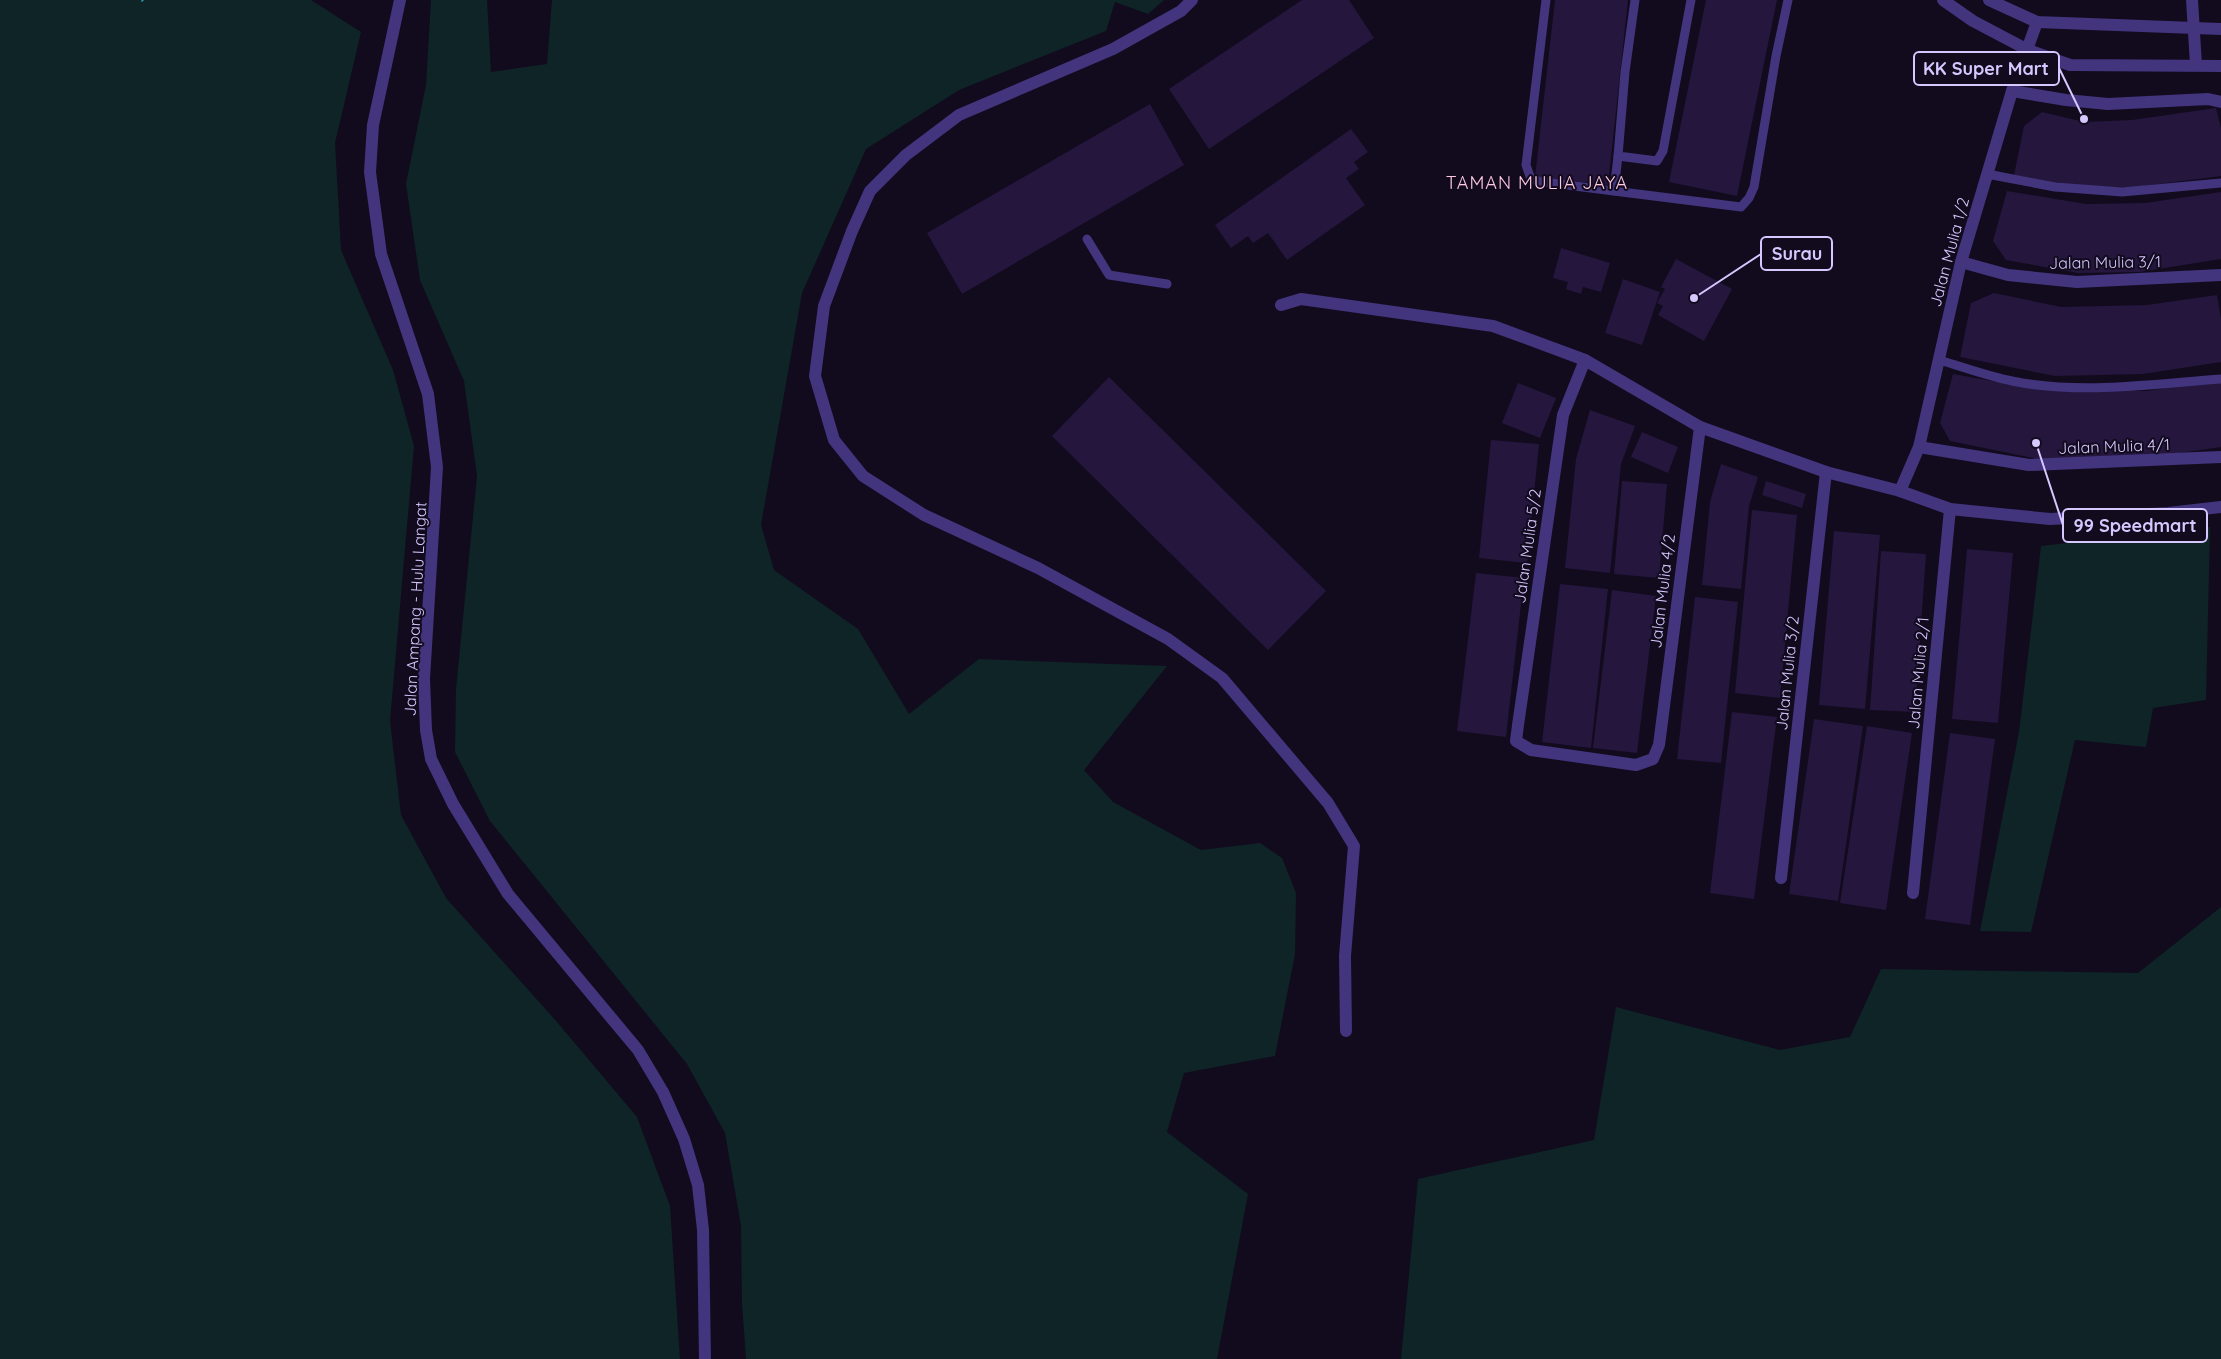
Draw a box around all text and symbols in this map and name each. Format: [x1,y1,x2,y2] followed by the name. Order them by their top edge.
[1914,52,2059,85] callout: KK Super Mart
[1923,57,2049,80] text: KK Super Mart
[1446,171,1628,194] district label: TAMAN MULIA JAYA
[1925,195,1973,309] street label: Jalan Mulia 1/2
[1761,237,1832,270] callout: Surau
[1772,242,1822,265] text: Surau
[2049,251,2161,273] street label: Jalan Mulia 3/1
[2058,434,2170,458] street label: Jalan Mulia 4/1
[1509,487,1545,604] street label: Jalan Mulia 5/2
[399,501,431,717] street label: Jalan Ampang - Hulu Langat
[2063,509,2207,542] callout: 99 Speedmart
[2073,514,2197,537] text: 99 Speedmart
[1645,533,1679,649] street label: Jalan Mulia 4/2
[1771,615,1803,731] street label: Jalan Mulia 3/2
[1903,616,1933,730] street label: Jalan Mulia 2/1

